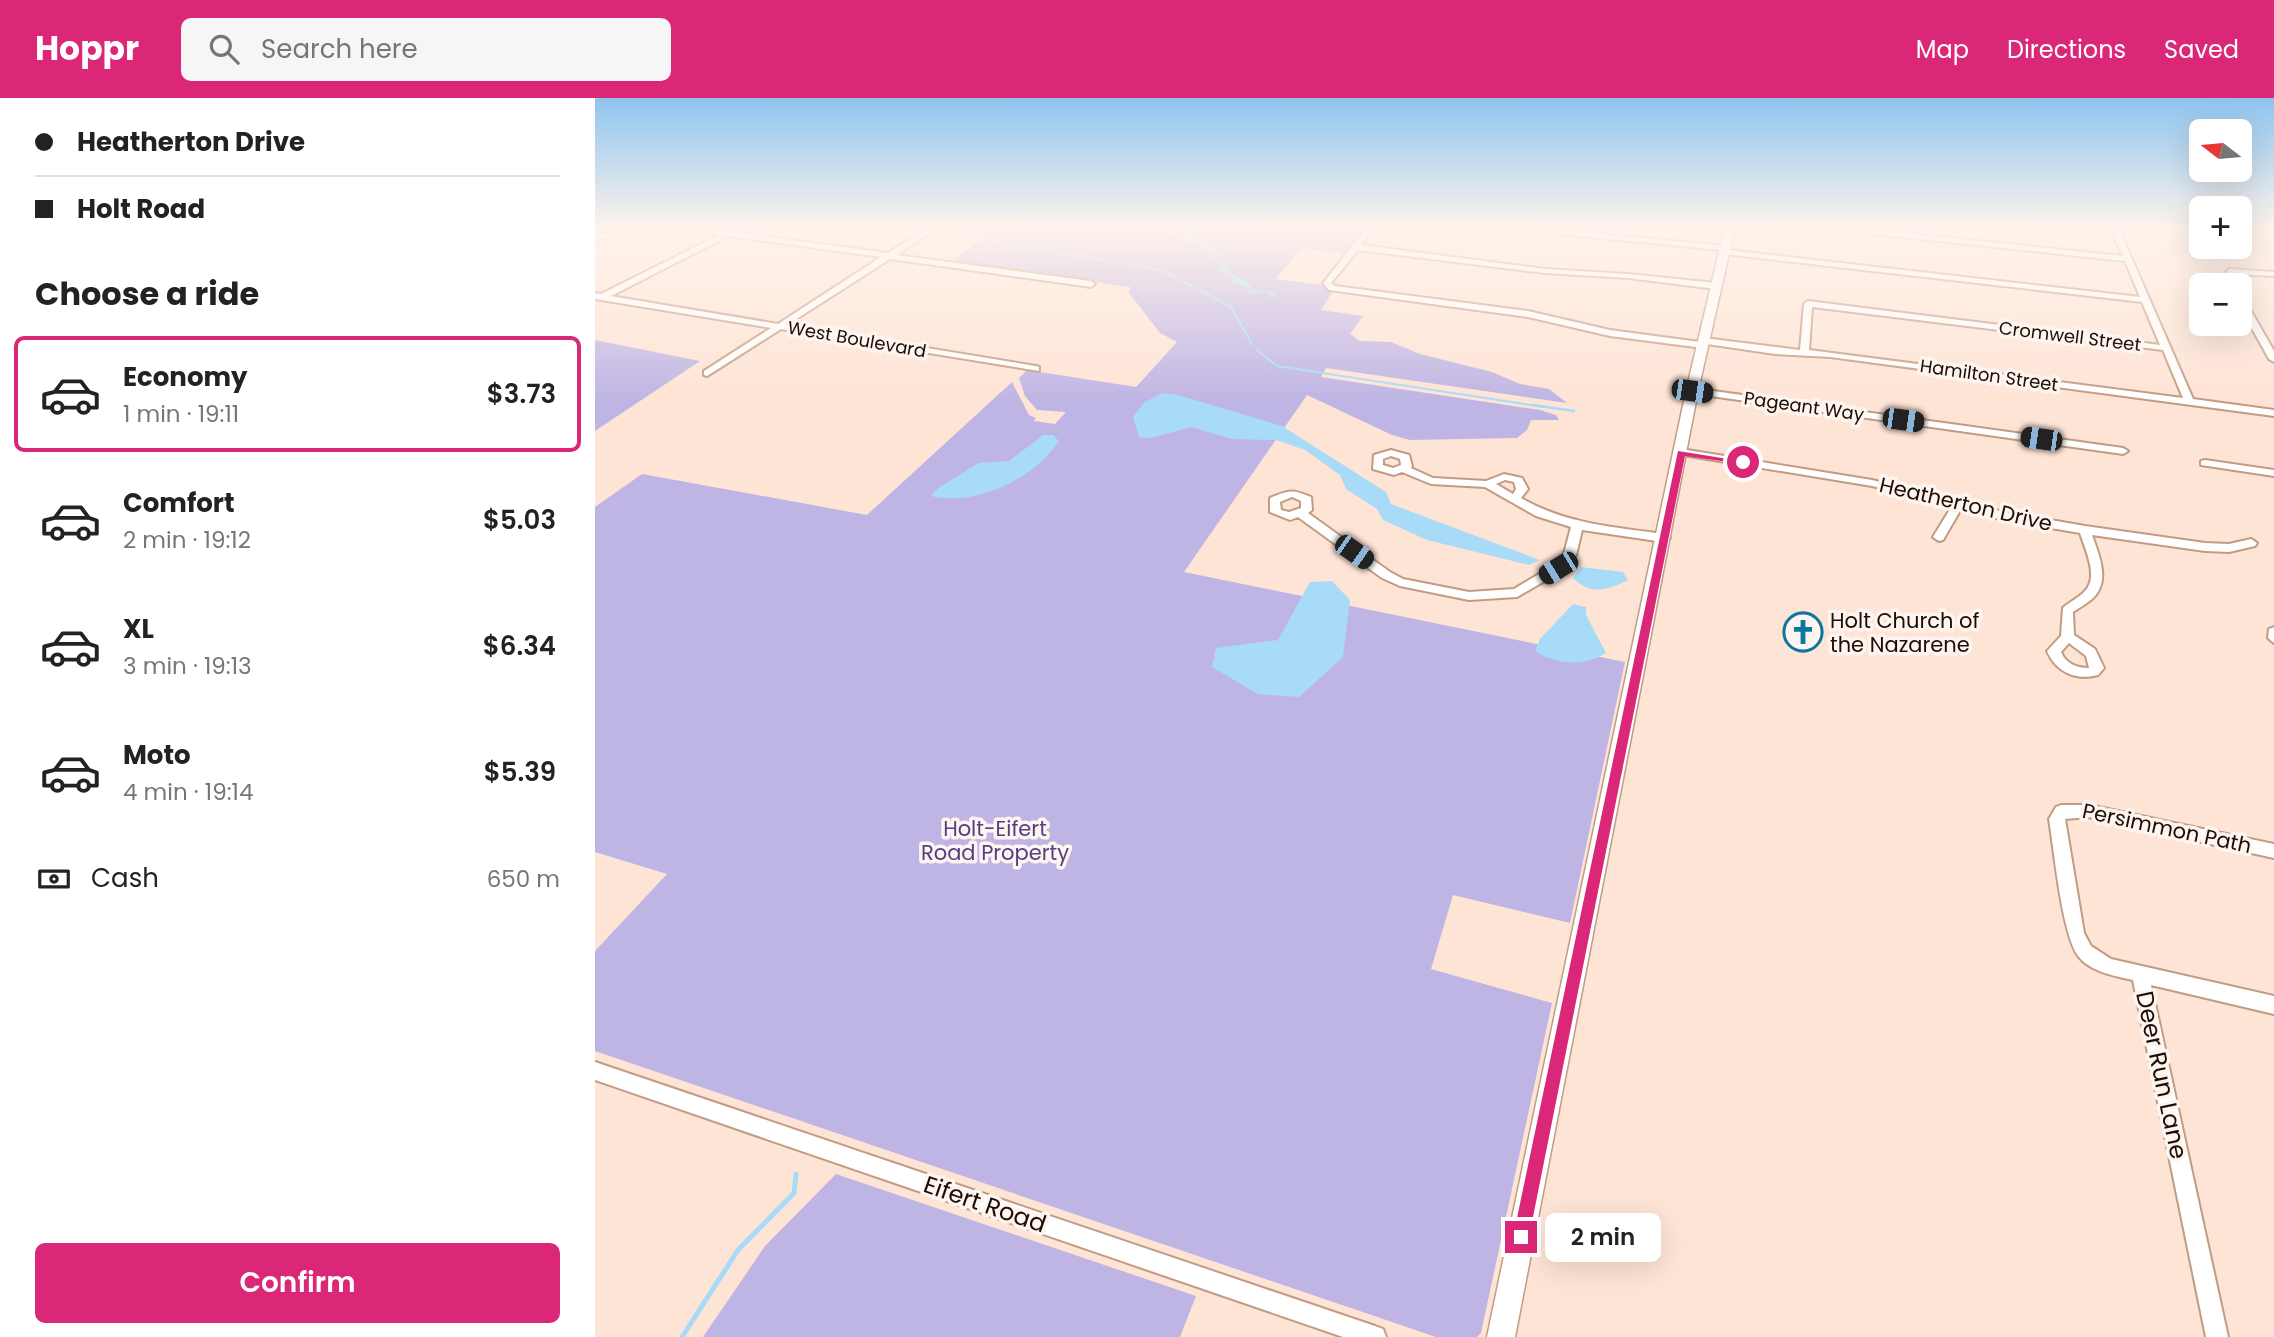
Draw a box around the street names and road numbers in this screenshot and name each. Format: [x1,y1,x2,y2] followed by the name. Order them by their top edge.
[786,315,928,363] street label: West Boulevard
[1998,315,2142,357] street label: Cromwell Street
[1918,353,2060,397] street label: Hamilton Street
[1742,385,1866,427] street label: Pageant Way
[1877,470,2055,538] street label: Heatherton Drive
[2080,796,2254,860] street label: Persimmon Path
[2128,988,2196,1162] street label: Deer Run Lane
[919,1168,1051,1240] street label: Eifert Road

